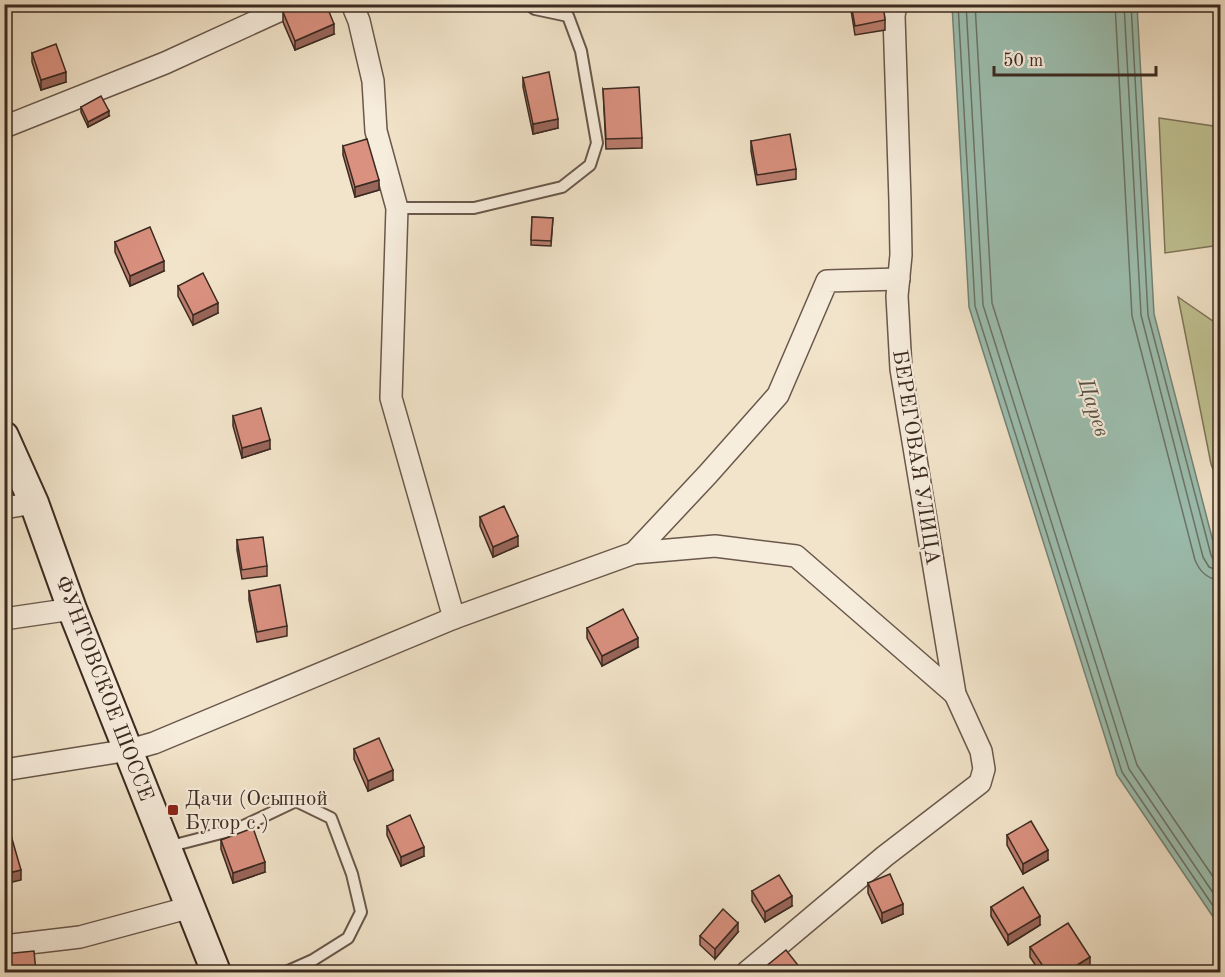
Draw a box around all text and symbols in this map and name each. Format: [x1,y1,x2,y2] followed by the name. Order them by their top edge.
[994,39,1156,77] scale bar
[1003,52,1043,70] text: 50 m
[888,348,943,566] street label: БЕРЕГОВАЯ УЛИЦА
[1073,375,1113,439] water label: Царев
[51,573,156,804] street label: ФУНТОВСКОЕ ШОССЕ
[185,789,328,834] place label: Дачи (Осыпной Бугор с.)
[166,803,180,817] marker: Дачи (Осыпной Бугор с.)

